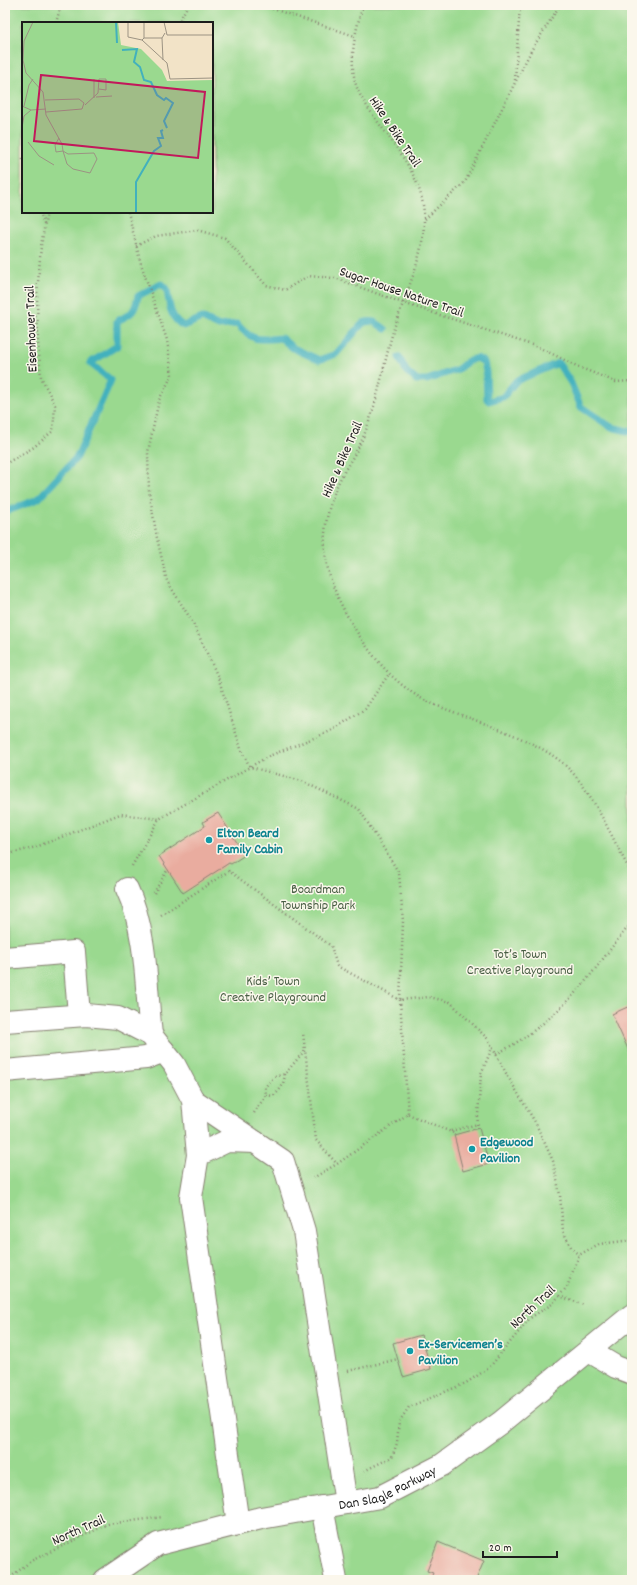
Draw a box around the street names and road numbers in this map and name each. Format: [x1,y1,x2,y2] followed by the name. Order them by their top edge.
[363,93,426,172] street label: Hike & Bike Trail
[336,262,467,324] street label: Sugar House Nature Trail
[20,284,44,373] street label: Eisenhower Trail
[317,418,369,501] street label: Hike & Bike Trail
[506,1280,561,1334] street label: North Trail
[337,1461,441,1516] street label: Dan Slagle Parkway
[49,1510,109,1551] street label: North Trail

